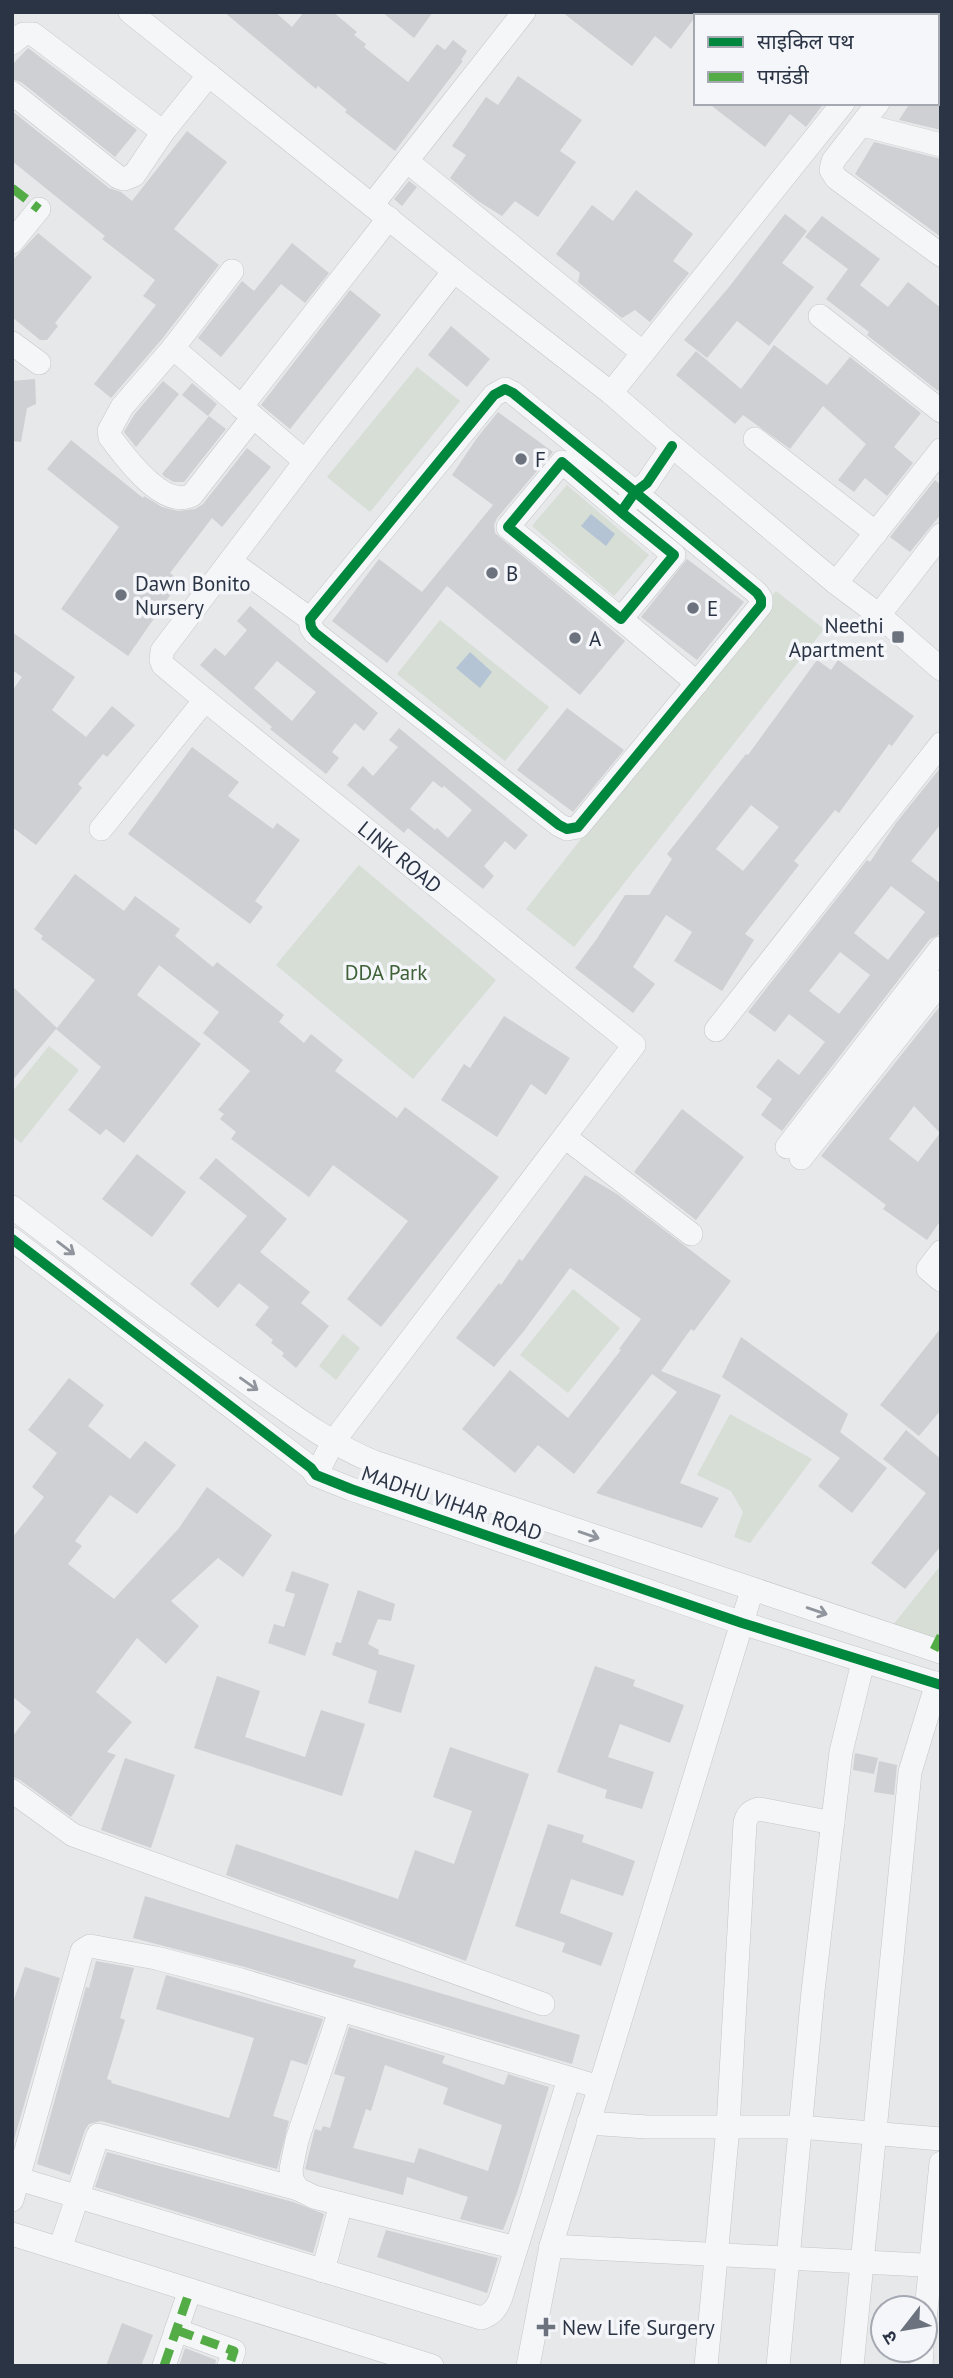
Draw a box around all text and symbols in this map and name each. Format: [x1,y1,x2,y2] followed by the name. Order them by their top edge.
[694,14,939,105] legend
[757,28,854,55] text: साइकिल पथ
[757,63,809,90] text: पगडंडी
[535,446,546,473] place label: F
[513,451,529,467] marker: F
[506,560,518,587] place label: B
[484,565,500,581] marker: B
[135,570,250,621] place label: Dawn Bonito Nursery
[113,587,129,603] marker: Dawn Bonito Nursery
[707,595,718,622] place label: E
[685,600,701,616] marker: E
[789,612,884,663] place label: Neethi Apartment
[589,625,602,652] place label: A
[890,629,906,645] marker: Neethi Apartment
[567,630,583,646] marker: A
[353,815,447,899] street label: LINK ROAD
[345,959,427,986] park label: DDA Park
[57,1241,75,1256] one-way arrow
[239,1377,258,1391] one-way arrow
[358,1459,546,1547] street label: MADHU VIHAR ROAD
[577,1530,599,1542] one-way arrow
[805,1606,827,1618] one-way arrow
[869,2294,939,2364] north arrow
[562,2314,715,2341] place label: New Life Surgery
[536,2317,556,2337] marker: New Life Surgery
[876,2326,903,2349] text: उ

